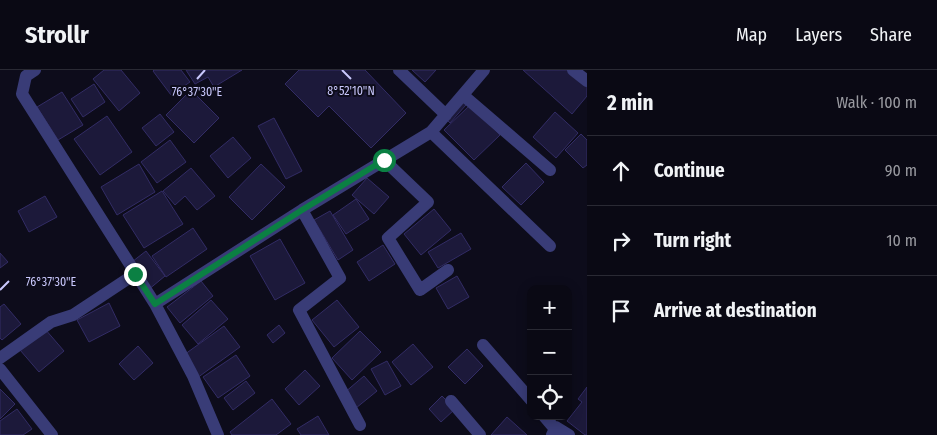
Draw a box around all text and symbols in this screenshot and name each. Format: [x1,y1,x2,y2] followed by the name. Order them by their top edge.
[25,21,89,49] text: Strollr
[736,24,767,46] text: Map
[795,24,842,46] text: Layers
[870,24,912,46] text: Share
[327,84,375,98] text: 8°52'10"N
[172,85,223,99] text: 76°37'30"E
[607,90,654,116] text: 2 min
[836,93,917,112] text: Walk · 100 m
[373,149,396,172] route start
[607,157,635,185] icon: ahead
[654,159,725,182] text: Continue
[885,161,917,180] text: 90 m
[607,227,635,255] icon: right
[654,229,731,252] text: Turn right
[886,231,917,250] text: 10 m
[124,263,147,286] route end
[26,275,77,289] text: 76°37'30"E
[527,285,572,420] map controls
[527,285,572,330] button: +
[607,297,635,325] icon: arrive
[654,299,817,322] text: Arrive at destination
[527,330,572,375] button: −
[527,375,572,420] button: locate

